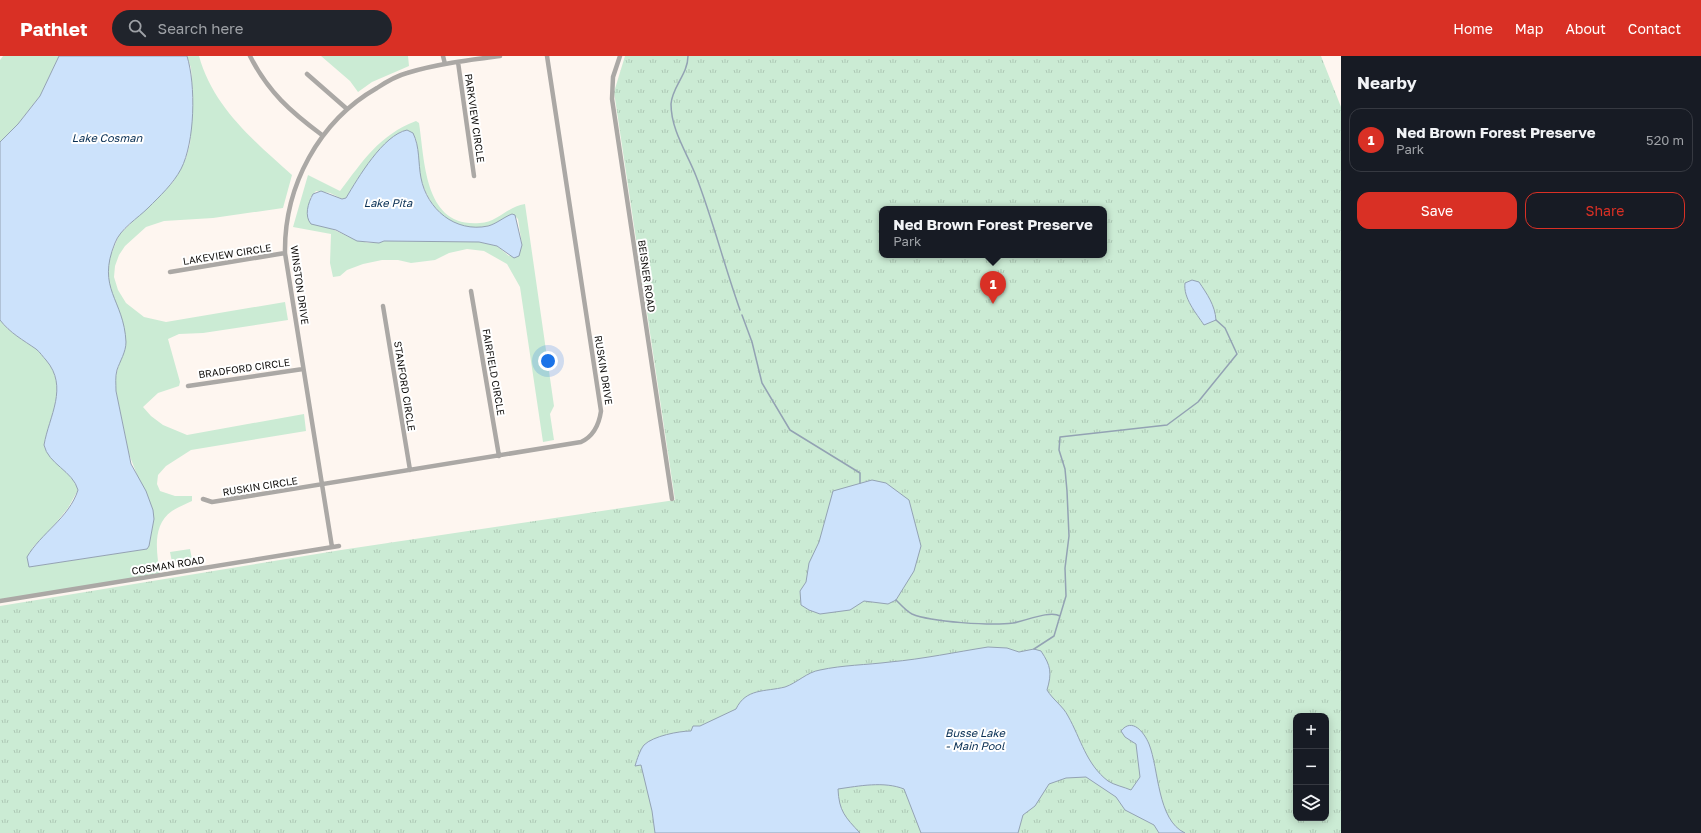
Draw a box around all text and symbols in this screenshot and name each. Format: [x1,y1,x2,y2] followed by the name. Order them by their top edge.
[112,10,392,46] search box
[20,17,88,40] text: Pathlet
[126,17,148,39] icon: search
[158,19,244,37] text: Search here
[1453,20,1493,37] text: Home
[1515,20,1543,37] text: Map
[1565,20,1606,37] text: About
[1628,20,1681,37] text: Contact
[1357,72,1417,93] text: Nearby
[463,73,487,163] street label: PARKVIEW CIRCLE
[1396,123,1596,141] text: Ned Brown Forest Preserve
[72,131,143,144] water label: Lake Cosman
[1368,132,1374,148] text: 1
[1646,132,1684,148] text: 520 m
[1396,141,1424,157] text: Park
[1357,192,1517,229] button: Save
[1525,192,1685,229] button: Share
[364,196,413,209] water label: Lake Pita
[879,206,1107,258] popup
[893,215,1093,233] text: Ned Brown Forest Preserve
[893,233,921,249] text: Park
[636,239,658,313] street label: BEISNER ROAD
[182,241,272,267] street label: LAKEVIEW CIRCLE
[288,245,312,325] street label: WINSTON DRIVE
[980,271,1006,304] pin: 1
[480,328,508,416] street label: FAIRFIELD CIRCLE
[593,334,615,406] street label: RUSKIN DRIVE
[392,340,418,432] street label: STANFORD CIRCLE
[538,351,558,371] your location
[198,356,290,380] street label: BRADFORD CIRCLE
[222,474,298,498] street label: RUSKIN CIRCLE
[131,553,205,577] street label: COSMAN ROAD
[1293,713,1329,821] map controls
[1293,713,1329,749] button: +
[945,726,1007,752] water label: Busse Lake - Main Pool
[1293,749,1329,785] button: −
[1293,785,1329,821] button: layers

